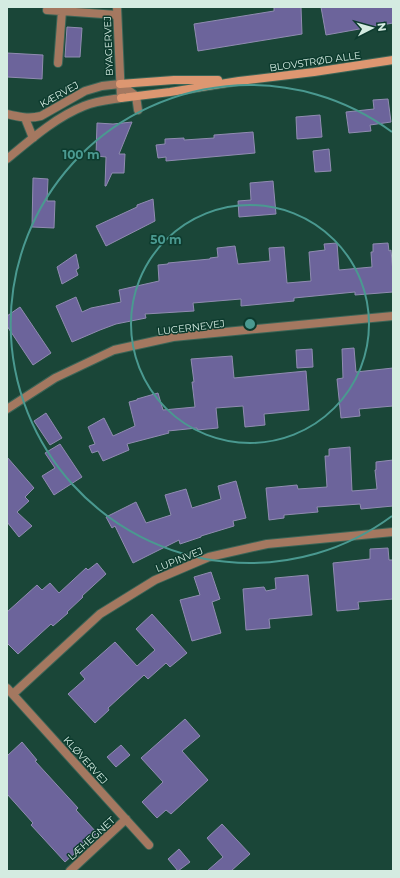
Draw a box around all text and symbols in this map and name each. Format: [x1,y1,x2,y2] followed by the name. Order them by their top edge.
[352,8,392,48] north arrow
[101,16,116,76] street label: BYAGERVEJ
[375,22,389,32] text: N
[268,49,362,74] street label: BLOVSTRØD ALLE
[37,78,81,111] street label: KÆRVEJ
[63,147,99,162] text: 100 m
[150,232,182,247] text: 50 m
[157,317,226,338] street label: LUCERNEVEJ
[243,317,257,331] centre of rings
[153,544,205,575] street label: LUPINVEJ
[61,734,111,787] street label: KLØVERVEJ
[65,814,118,863] street label: LÆHEGNET

